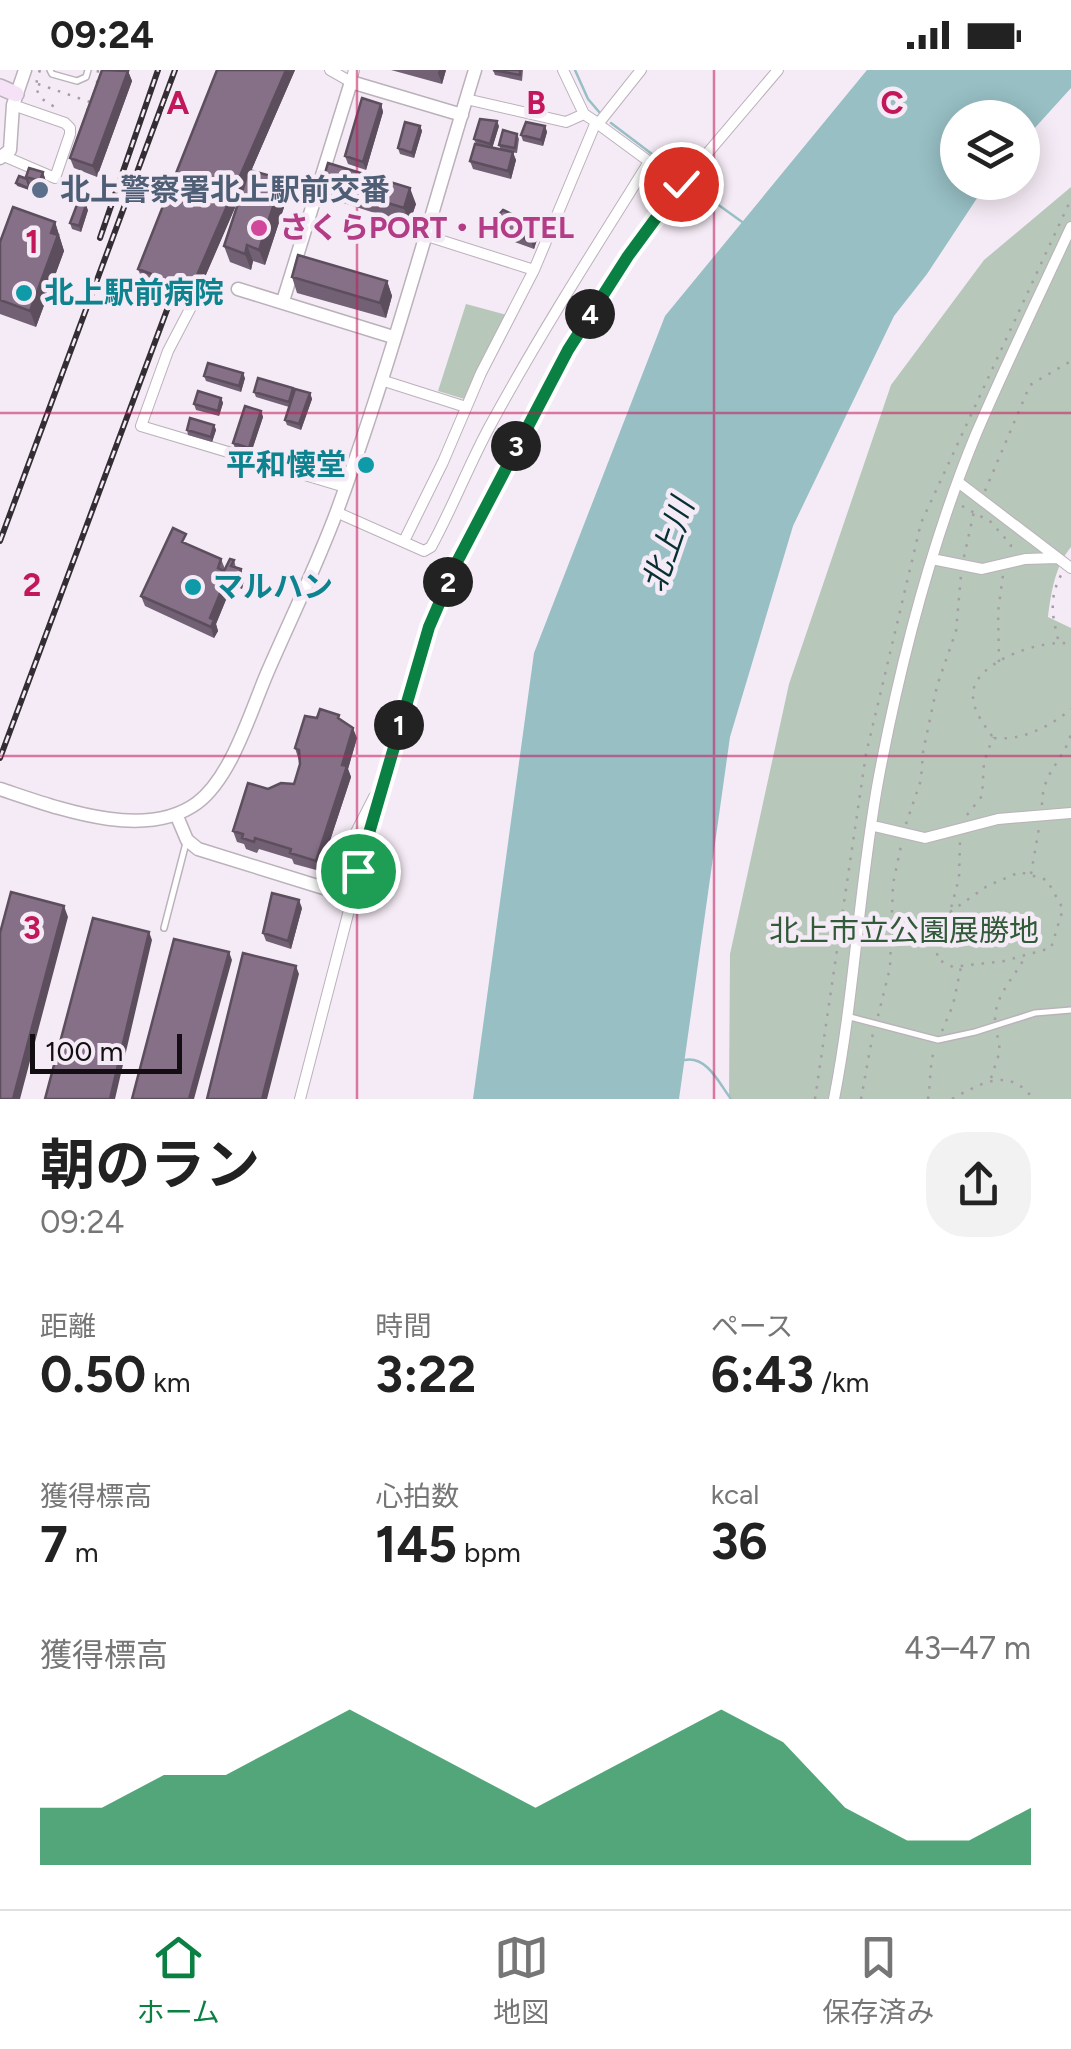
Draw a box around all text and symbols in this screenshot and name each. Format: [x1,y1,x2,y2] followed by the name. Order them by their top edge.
[50,12,154,58] text: 09:24
[167,84,190,122] text: A
[526,84,546,122] text: B
[880,84,904,122] text: C
[940,100,1040,200] map controls
[940,100,1040,200] button: layers
[639,142,724,227] pin
[654,157,709,212] icon: check
[60,171,390,208] place label: 北上警察署北上駅前交番
[29,179,51,201] marker: 北上警察署北上駅前交番
[279,209,574,246] place label: さくらPORT・HOTEL
[248,217,270,239] marker: さくらPORT・HOTEL
[25,223,39,261] text: 1
[44,274,224,311] place label: 北上駅前病院
[13,282,35,304] marker: 北上駅前病院
[565,289,615,339] pin: 4
[581,297,599,331] text: 4
[491,421,541,471] pin: 3
[508,429,524,463] text: 3
[226,446,346,483] place label: 平和懐堂
[355,454,377,476] marker: 平和懐堂
[634,491,703,597] water label: 北上川
[423,557,473,607] pin: 2
[440,565,456,599] text: 2
[23,566,41,604] text: 2
[213,568,333,605] place label: マルハン
[182,576,204,598] marker: マルハン
[374,700,424,750] pin: 1
[393,708,405,742] text: 1
[316,829,401,914] pin
[331,844,386,899] icon: arrive
[23,909,41,947] text: 3
[769,912,1039,949] park label: 北上市立公園展勝地
[30,1029,182,1074] scale bar
[45,1034,123,1068] text: 100 m
[40,1132,260,1198] text: 朝のラン
[926,1132,1031,1237] button: share
[40,1203,124,1241] text: 09:24
[40,1309,96,1343] text: 距離
[375,1309,431,1343] text: 時間
[711,1309,793,1343] text: ペース
[40,1344,146,1405] text: 0.50
[375,1344,476,1405] text: 3:22
[711,1344,814,1405] text: 6:43
[146,1365,191,1399] text: km
[814,1365,869,1399] text: /km
[711,1477,760,1511] text: kcal
[40,1479,152,1513] text: 獲得標高
[375,1479,459,1513] text: 心拍数
[711,1511,767,1572] text: 36
[40,1514,68,1575] text: 7
[375,1514,457,1575] text: 145
[68,1535,99,1569] text: m
[457,1535,521,1569] text: bpm
[904,1629,1031,1667] text: 43–47 m
[40,1636,168,1674] text: 獲得標高
[137,1930,220,2030] tab: ホーム
[493,1930,549,2030] tab: 地図
[822,1930,934,2030] tab: 保存済み

